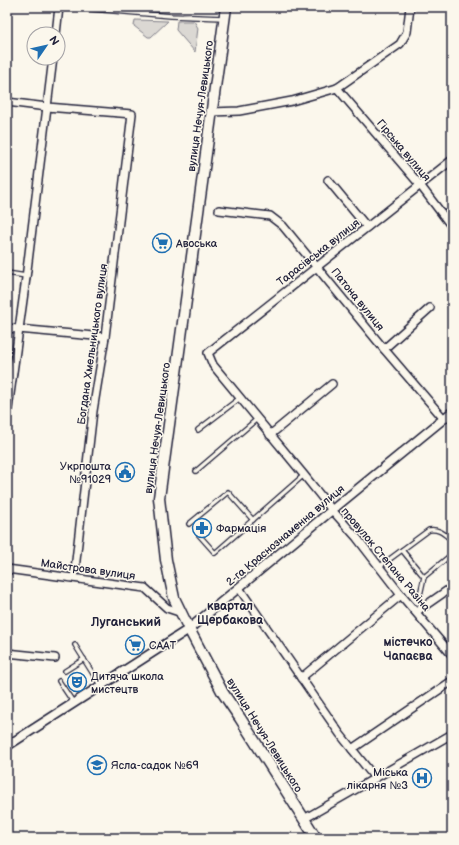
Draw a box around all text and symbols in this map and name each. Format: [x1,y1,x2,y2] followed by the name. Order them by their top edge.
[26,26,66,66] north arrow
[46,34,62,48] text: N
[185,40,216,172] street label: вулиця Нечуя-Левицького
[374,117,433,184] street label: Гірська вулиця
[274,216,362,289] street label: Тарасівська вулиця
[151,232,173,254] supermarket icon: Авоська
[175,237,218,250] place label: Авоська
[75,263,110,425] street label: Богдана Хмельницького вулиця
[328,265,387,333] street label: Патона вулиця
[142,362,173,494] street label: вулиця Нечуя-Левицького
[60,460,111,486] place label: Укрпошта №91029
[114,461,136,483] public building icon: Укрпошта №91029
[224,482,347,589] street label: 2-га Краснознаменна вулиця
[338,505,433,614] street label: провулок Степана Разіна
[191,517,213,539] pharmacy icon: Фармація
[216,522,266,535] place label: Фармація
[40,556,136,583] street label: Майстрова вулиця
[197,599,264,628] district label: квартал Щербакова
[90,614,161,630] district label: Луганський
[124,634,146,656] supermarket icon: СААТ
[383,635,433,664] district label: містечко Чапаєва
[149,639,177,652] place label: СААТ
[91,670,164,696] place label: Дитяча школа мистецтв
[66,671,88,693] theatre icon: Дитяча школа мистецтв
[224,676,305,795] street label: вулиця Нечуя-Левицького
[86,754,108,776] school or university icon: Ясла-садок №69
[111,759,199,772] place label: Ясла-садок №69
[347,766,408,792] place label: Міська лікарня №3
[411,767,433,789] hospital icon: Міська лікарня №3

